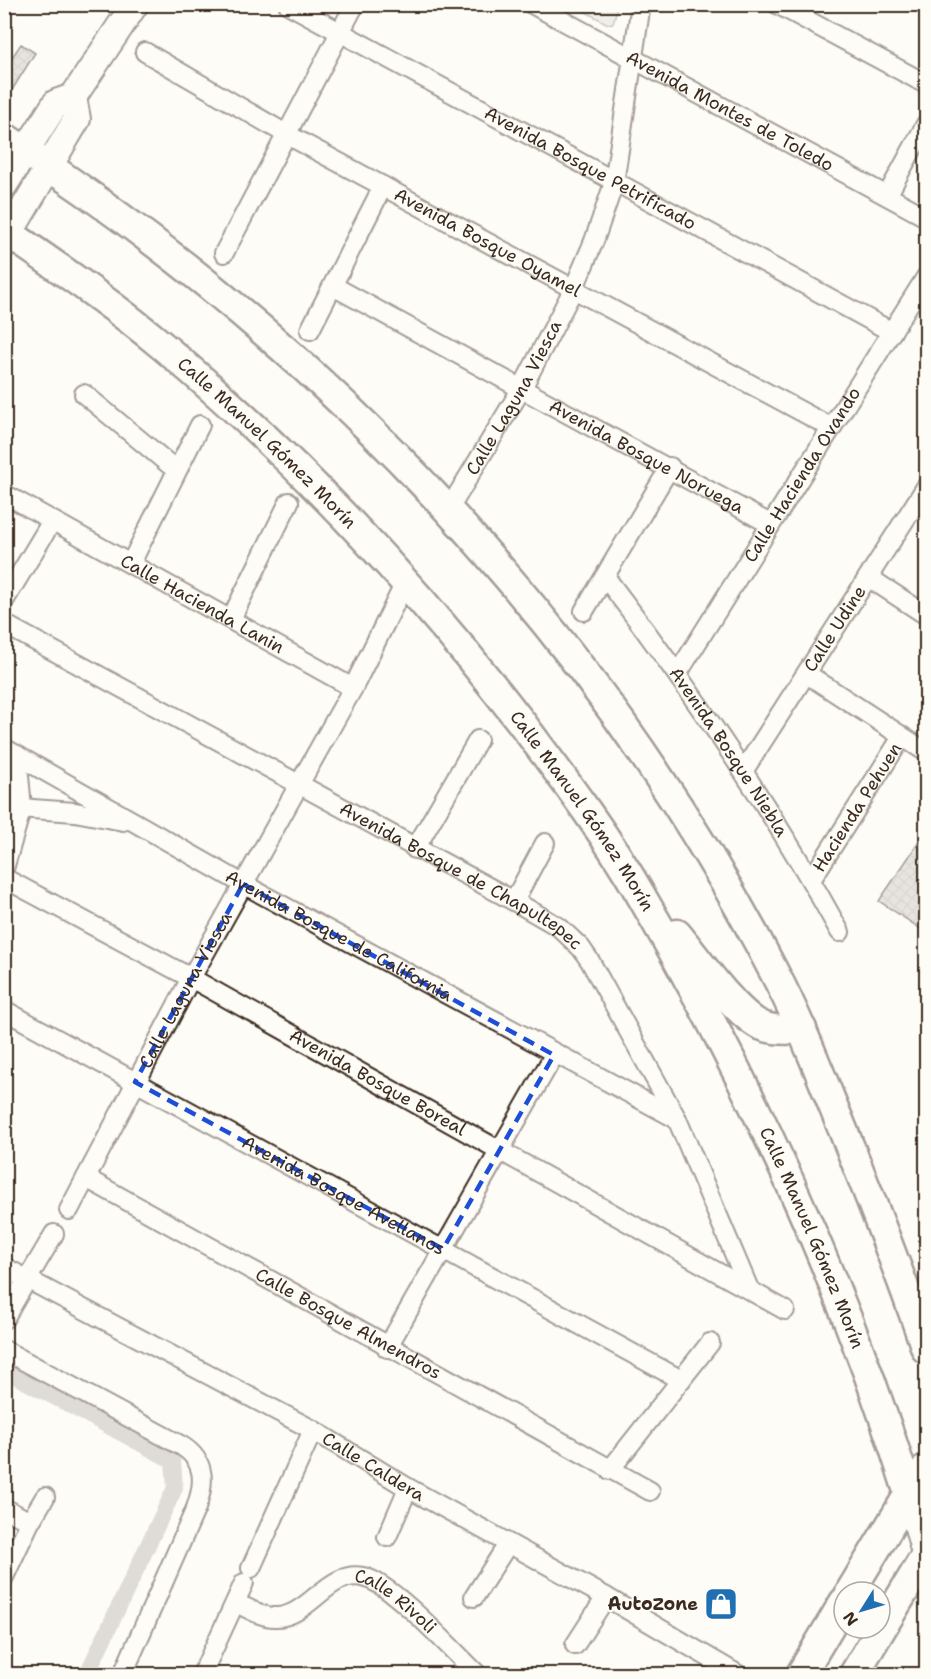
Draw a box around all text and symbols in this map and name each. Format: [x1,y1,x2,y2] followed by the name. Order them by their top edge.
[622,45,838,177] street label: Avenida Montes de Toledo
[480,101,700,235] street label: Avenida Bosque Petrificado
[390,182,586,303] street label: Avenida Bosque Oyamel
[460,316,567,479] street label: Calle Laguna Viesca
[172,352,362,534] street label: Calle Manuel Gómez Morín
[738,382,866,567] street label: Calle Hacienda Ovando
[545,394,748,519] street label: Avenida Bosque Noruega
[116,549,288,659] street label: Calle Hacienda Lanin
[798,581,872,677] street label: Calle Udine
[664,662,794,841] street label: Avenida Bosque Niebla
[505,706,660,916] street label: Calle Manuel Gómez Morín
[807,738,907,877] street label: Hacienda Pehuen
[335,797,588,955] street label: Avenida Bosque de Chapultepec
[221,864,457,1007] street label: Avenida Bosque de California
[134,907,238,1072] street label: Calle Laguna Viesca
[285,1023,471,1142] street label: Avenida Bosque Boreal
[754,1123,870,1352] street label: Calle Manuel Gómez Morín
[238,1130,450,1261] street label: Avenida Bosque Avellanos
[251,1262,446,1385] street label: Calle Bosque Almendros
[318,1426,429,1507] street label: Calle Caldera
[353,1564,442,1639] street label: Calle Rivoli
[832,1580,892,1640] north arrow
[703,1586,739,1622] shop icon: AutoZone
[608,1592,698,1616] place label: AutoZone
[838,1607,863,1630] text: N

